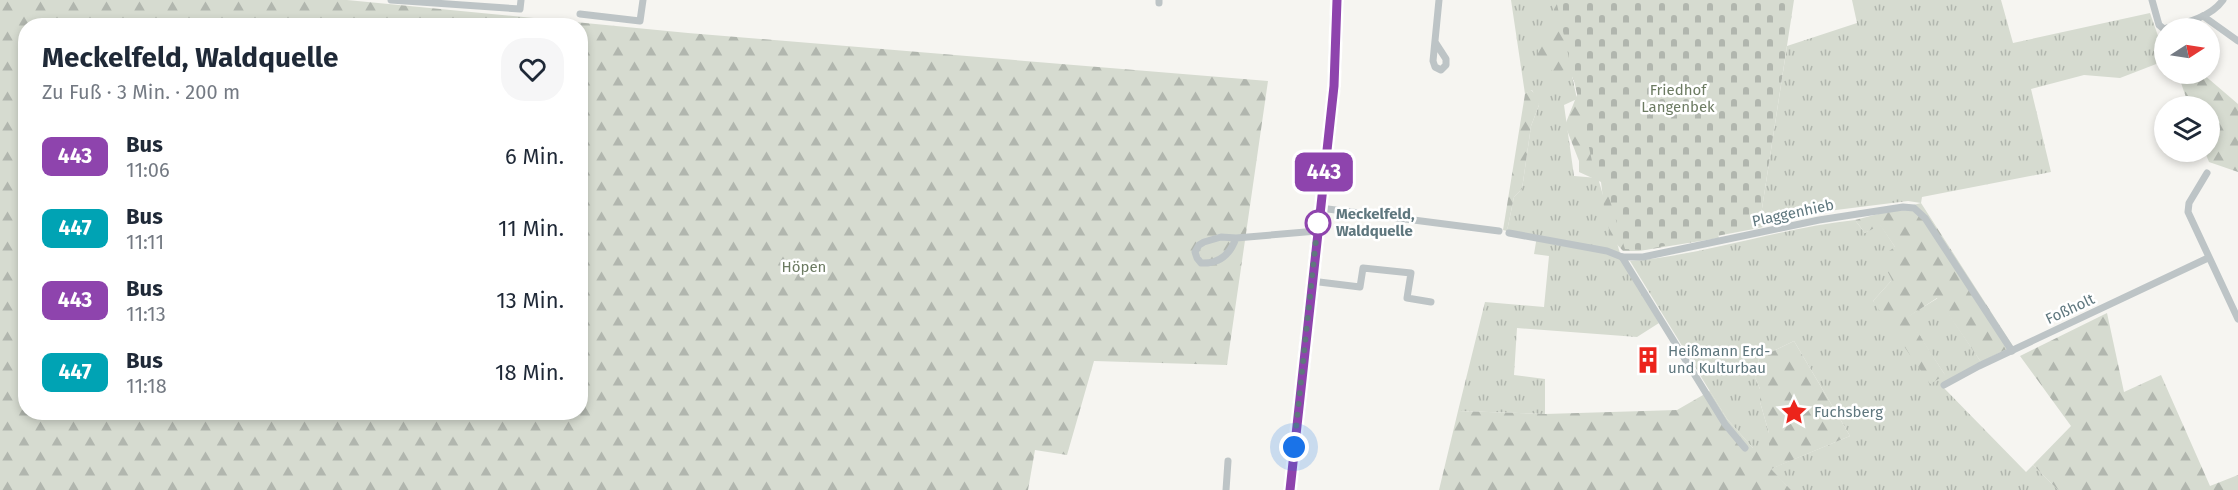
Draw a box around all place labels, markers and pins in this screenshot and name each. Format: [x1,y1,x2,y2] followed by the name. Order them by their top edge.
[1336,205,1415,240] place label: Meckelfeld, Waldquelle
[1305,210,1331,236] marker: Meckelfeld, Waldquelle
[1668,342,1770,377] place label: Heißmann Erd- und Kulturbau
[1633,345,1663,375] building icon: Heißmann Erd- und Kulturbau
[1779,397,1809,427] place icon: Fuchsberg
[1814,403,1883,421] place label: Fuchsberg

